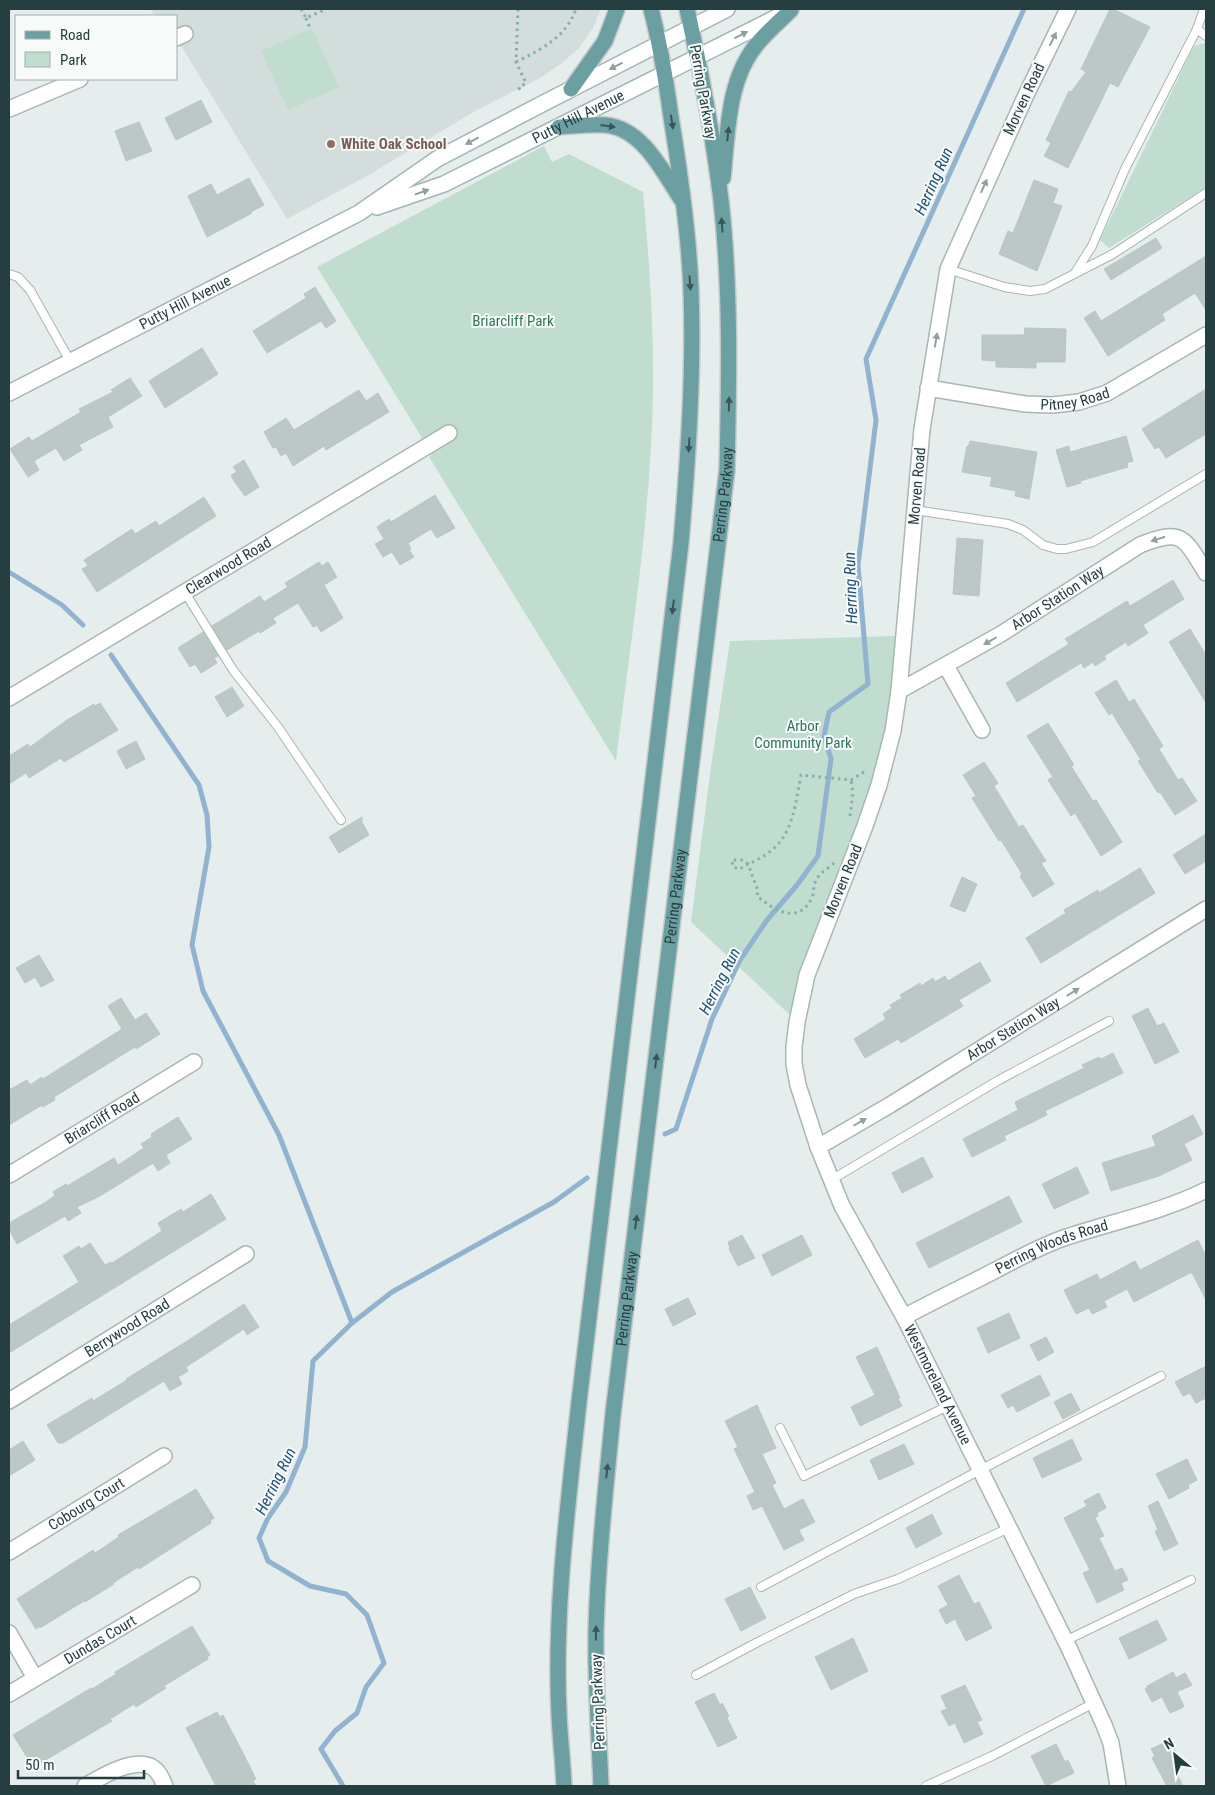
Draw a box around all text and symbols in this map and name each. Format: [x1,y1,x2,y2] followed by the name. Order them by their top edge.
[15,15,178,80] legend
[60,26,90,44] text: Road
[733,31,748,39] one-way arrow
[1049,32,1057,46] one-way arrow
[686,43,720,141] street label: Perring Parkway
[60,51,87,69] text: Park
[999,60,1049,138] street label: Morven Road
[609,62,623,70] one-way arrow
[529,86,627,147] street label: Putty Hill Avenue
[669,114,677,130] one-way arrow
[600,123,616,131] one-way arrow
[724,126,732,142] one-way arrow
[341,135,446,153] place label: White Oak School
[464,137,479,145] one-way arrow
[325,138,337,150] marker: White Oak School
[910,144,957,218] water label: Herring Run
[981,179,989,193] one-way arrow
[415,187,430,195] one-way arrow
[718,217,726,233] one-way arrow
[136,271,234,333] street label: Putty Hill Avenue
[687,275,695,291] one-way arrow
[472,312,554,330] park label: Briarcliff Park
[932,331,940,347] one-way arrow
[1040,384,1112,414] street label: Pitney Road
[725,395,733,411] one-way arrow
[684,438,692,454] one-way arrow
[905,446,929,526] street label: Morven Road
[709,447,737,543] street label: Perring Parkway
[182,533,274,599] street label: Clearwood Road
[1151,535,1166,543] one-way arrow
[840,552,861,624] water label: Herring Run
[1008,562,1107,634] street label: Arbor Station Way
[669,599,677,615] one-way arrow
[983,636,996,645] one-way arrow
[754,717,852,752] park label: Arbor Community Park
[820,842,866,920] street label: Morven Road
[661,848,690,945] street label: Perring Parkway
[695,945,744,1018] water label: Herring Run
[1067,987,1080,996] one-way arrow
[963,993,1063,1064] street label: Arbor Station Way
[652,1053,660,1069] one-way arrow
[61,1088,143,1148] street label: Briarcliff Road
[853,1118,868,1126] one-way arrow
[632,1214,640,1230] one-way arrow
[992,1216,1110,1278] street label: Perring Woods Road
[612,1250,642,1347] street label: Perring Parkway
[81,1295,173,1361] street label: Berrywood Road
[900,1322,975,1448] street label: Westmoreland Avenue
[251,1445,300,1518] water label: Herring Run
[604,1462,612,1478] one-way arrow
[45,1474,128,1534] street label: Cobourg Court
[61,1611,139,1668] street label: Dundas Court
[592,1624,600,1640] one-way arrow
[587,1654,609,1750] street label: Perring Parkway
[1150,1730,1200,1780] north arrow
[1161,1735,1176,1753] text: N
[18,1748,144,1780] scale bar
[25,1756,55,1774] text: 50 m

